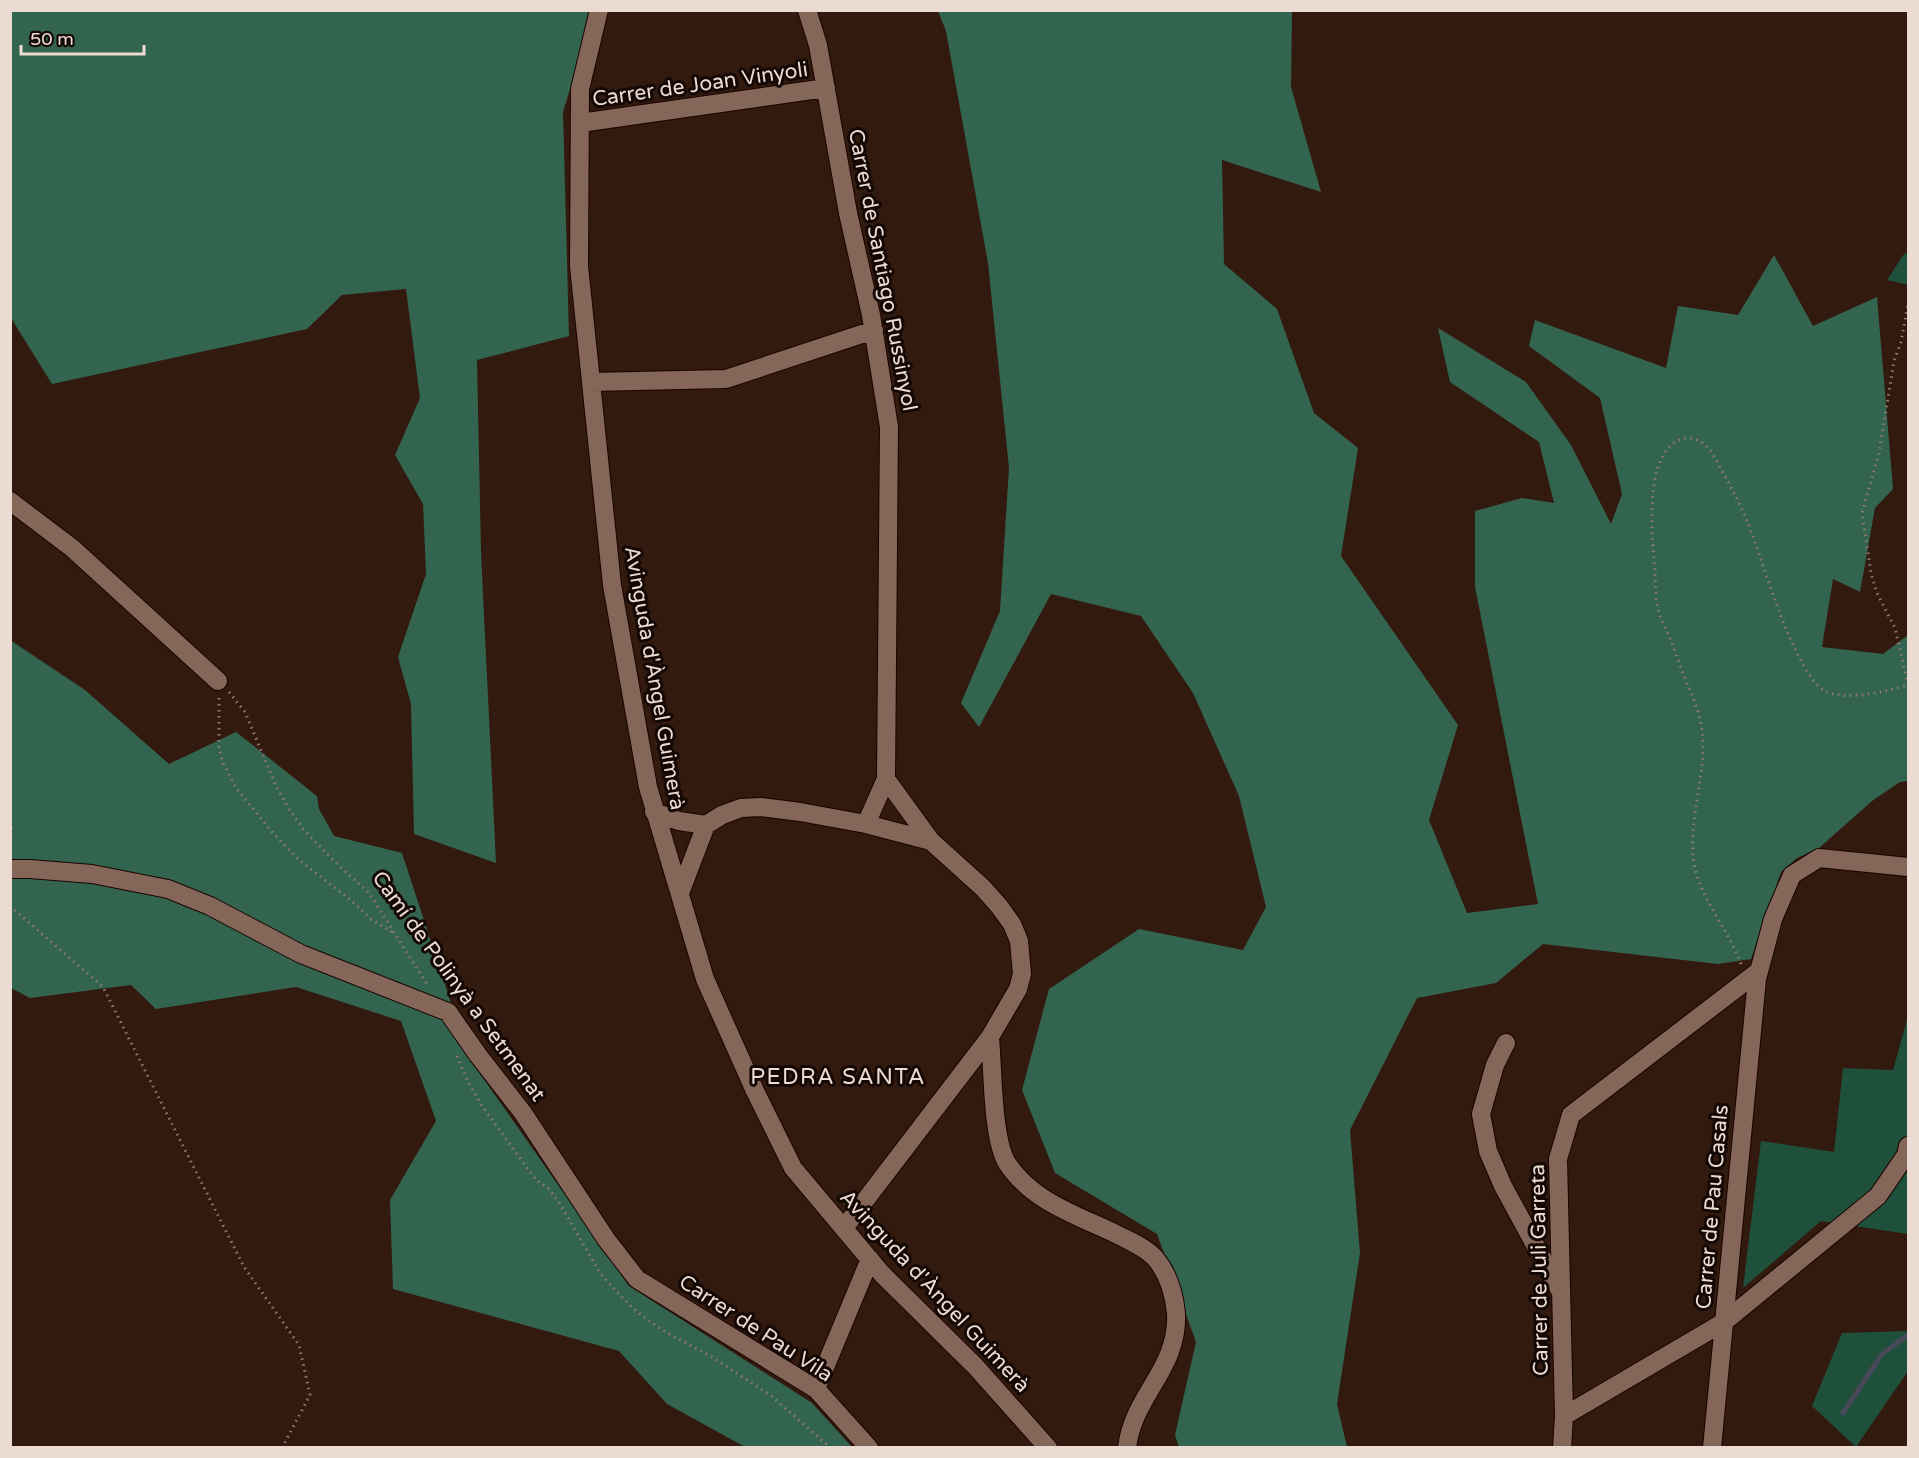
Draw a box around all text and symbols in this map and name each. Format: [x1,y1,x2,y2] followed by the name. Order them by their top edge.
[21,18,144,56] scale bar
[30,28,74,50] text: 50 m
[591,57,809,112] street label: Carrer de Joan Vinyoli
[843,127,922,413] street label: Carrer de Santiago Russinyol
[619,544,690,812] street label: Avinguda d'Àngel Guimerà
[367,866,551,1106] street label: Camí de Polinyà a Setmenat
[750,1064,926,1090] district label: PEDRA SANTA
[1691,1104,1734,1310] street label: Carrer de Pau Casals
[1525,1164,1554,1376] street label: Carrer de Juli Garreta
[834,1185,1035,1398] street label: Avinguda d'Àngel Guimerà
[674,1269,837,1387] street label: Carrer de Pau Vila

